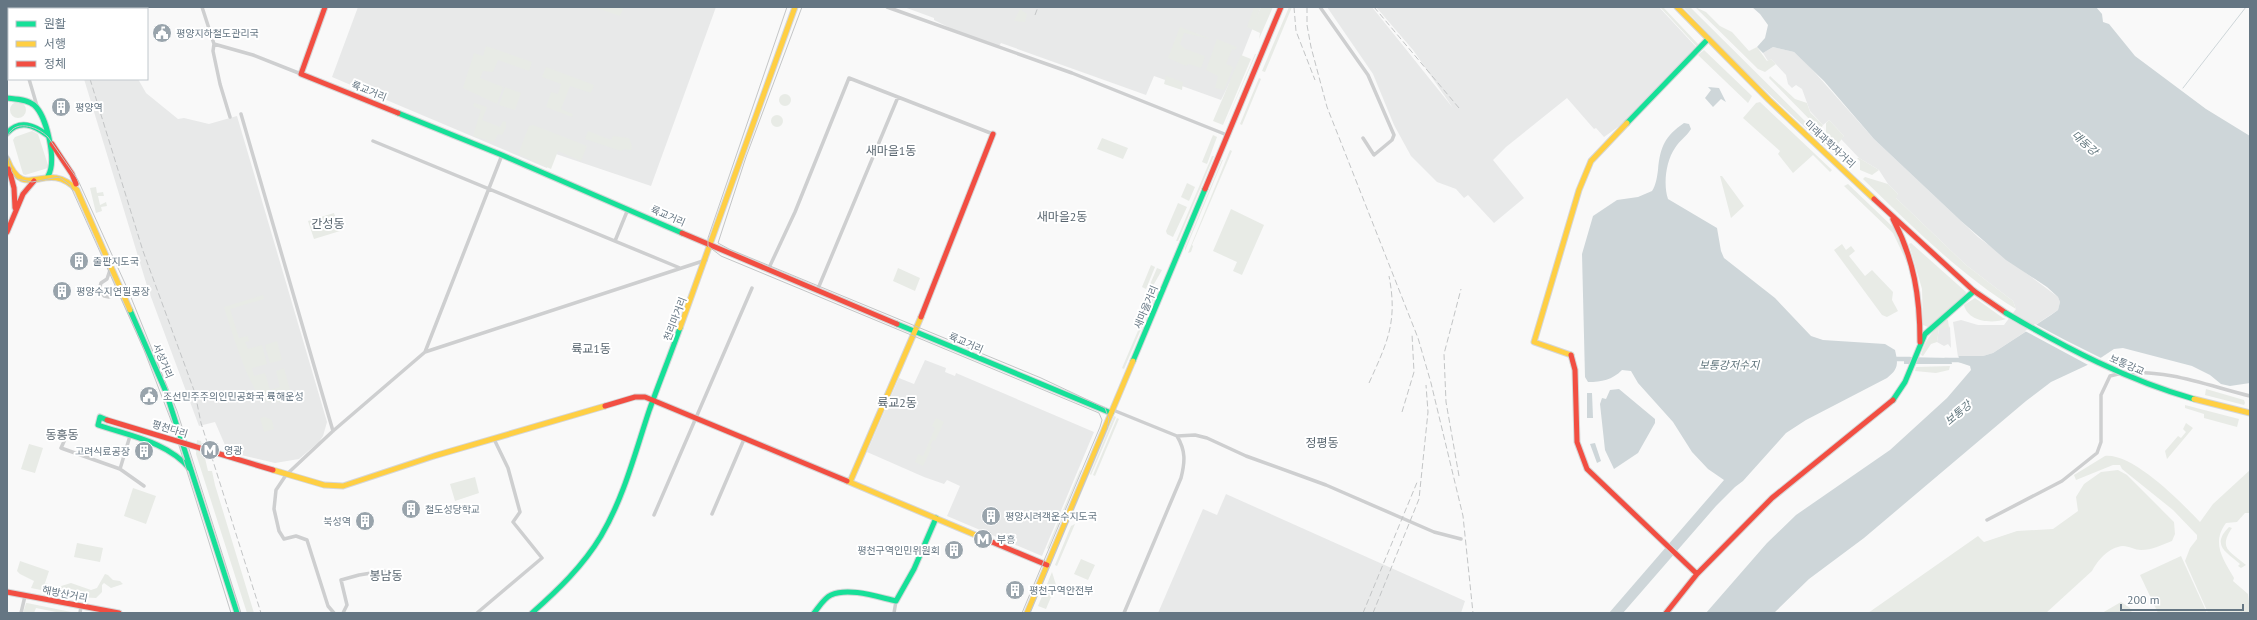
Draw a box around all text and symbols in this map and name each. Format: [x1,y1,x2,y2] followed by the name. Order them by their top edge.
[8,8,148,80] legend
[44,16,66,31] text: 원활
[151,22,173,44] public building icon: 평양지하철도관리국
[176,27,259,40] place label: 평양지하철도관리국
[44,36,66,51] text: 서행
[44,56,66,71] text: 정체
[349,78,389,104] street label: 륙교거리
[50,96,72,118] building icon: 평양역
[75,101,103,114] place label: 평양역
[1802,117,1858,171] street label: 미래과학자거리
[2069,128,2102,160] water label: 대동강
[866,143,916,158] district label: 새마을1동
[649,203,687,229] street label: 륙교거리
[1037,209,1087,224] district label: 새마을2동
[311,216,345,231] district label: 간성동
[68,250,90,272] building icon: 출판지도국
[93,255,139,268] place label: 출판지도국
[51,280,73,302] building icon: 평양수지연필공장
[1131,283,1161,331] street label: 새마을거리
[76,285,150,298] place label: 평양수지연필공장
[661,295,689,343] street label: 천리마거리
[947,330,985,356] street label: 륙교거리
[571,341,611,356] district label: 륙교1동
[150,342,176,380] street label: 서성거리
[2108,352,2146,378] street label: 보통강교
[1699,358,1760,372] water label: 보통강저수지
[138,385,160,407] public building icon: 조선민주주의인민공화국 륙해운성
[163,390,304,403] place label: 조선민주주의인민공화국 륙해운성
[877,395,917,410] district label: 륙교2동
[1942,397,1976,428] water label: 보통강
[150,417,190,441] street label: 평천다리
[45,427,79,442] district label: 동흥동
[1305,435,1339,450] district label: 정평동
[199,439,221,461] metro station icon: 영광
[133,440,155,462] building icon: 고려식료공장
[224,444,242,457] place label: 영광
[75,445,130,458] place label: 고려식료공장
[400,498,422,520] building icon: 철도성당학교
[425,503,480,516] place label: 철도성당학교
[980,505,1002,527] building icon: 평양시려객운수지도국
[354,510,376,532] building icon: 북성역
[1005,510,1097,523] place label: 평양시려객운수지도국
[323,515,351,528] place label: 북성역
[972,528,994,550] metro station icon: 부흥
[997,533,1015,546] place label: 부흥
[943,539,965,561] building icon: 평천구역인민위원회
[857,544,940,557] place label: 평천구역인민위원회
[369,568,403,583] district label: 봉남동
[1004,579,1026,601] building icon: 평천구역안전부
[41,583,89,605] street label: 해방산거리
[1029,584,1093,597] place label: 평천구역안전부
[2121,586,2243,612] scale bar
[2127,592,2160,607] text: 200 m

